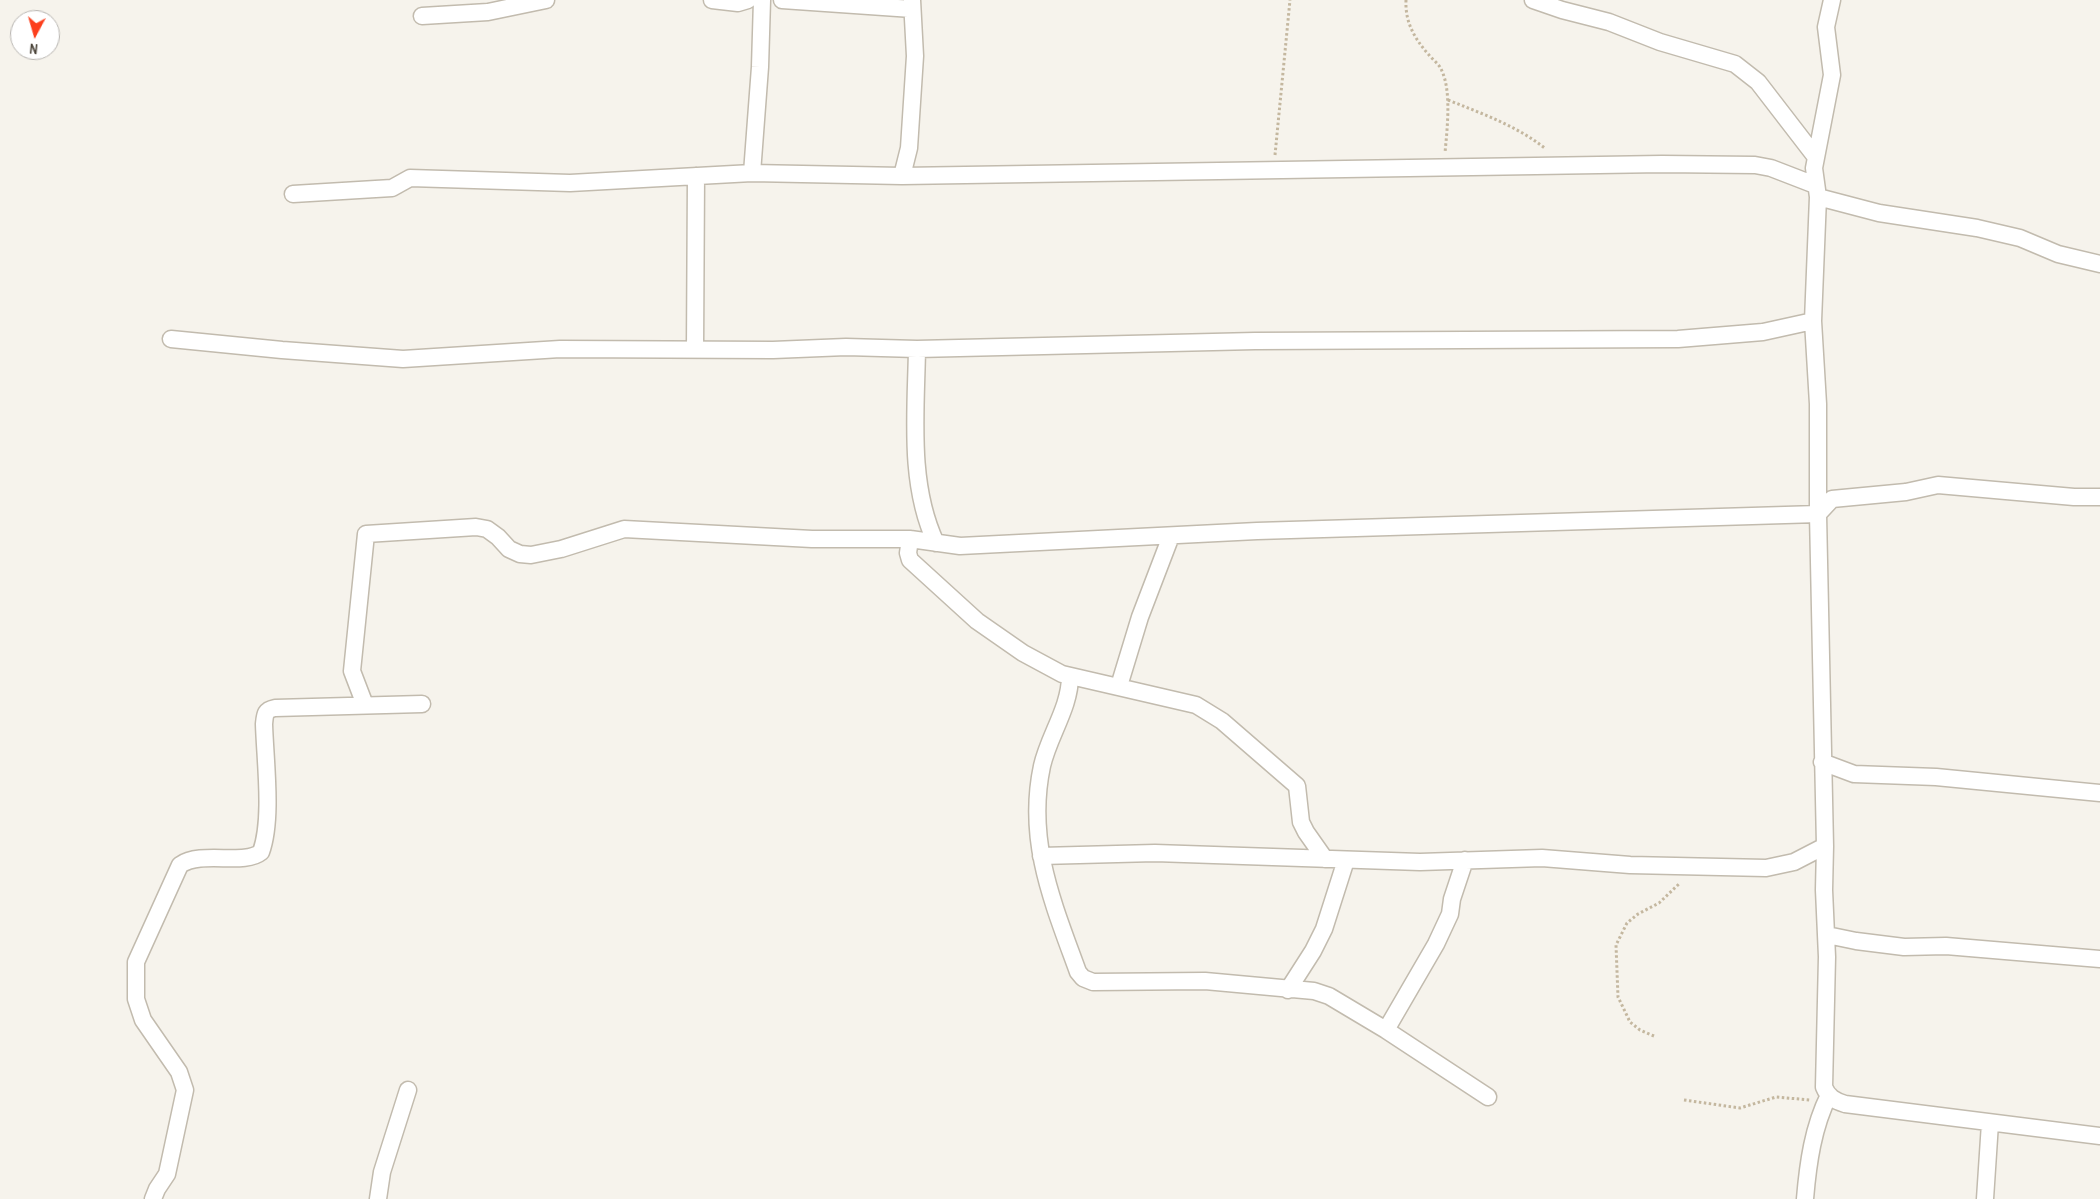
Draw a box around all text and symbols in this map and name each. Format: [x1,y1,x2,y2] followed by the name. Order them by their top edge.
[10,10,60,60] north arrow
[28,40,39,58] text: N

